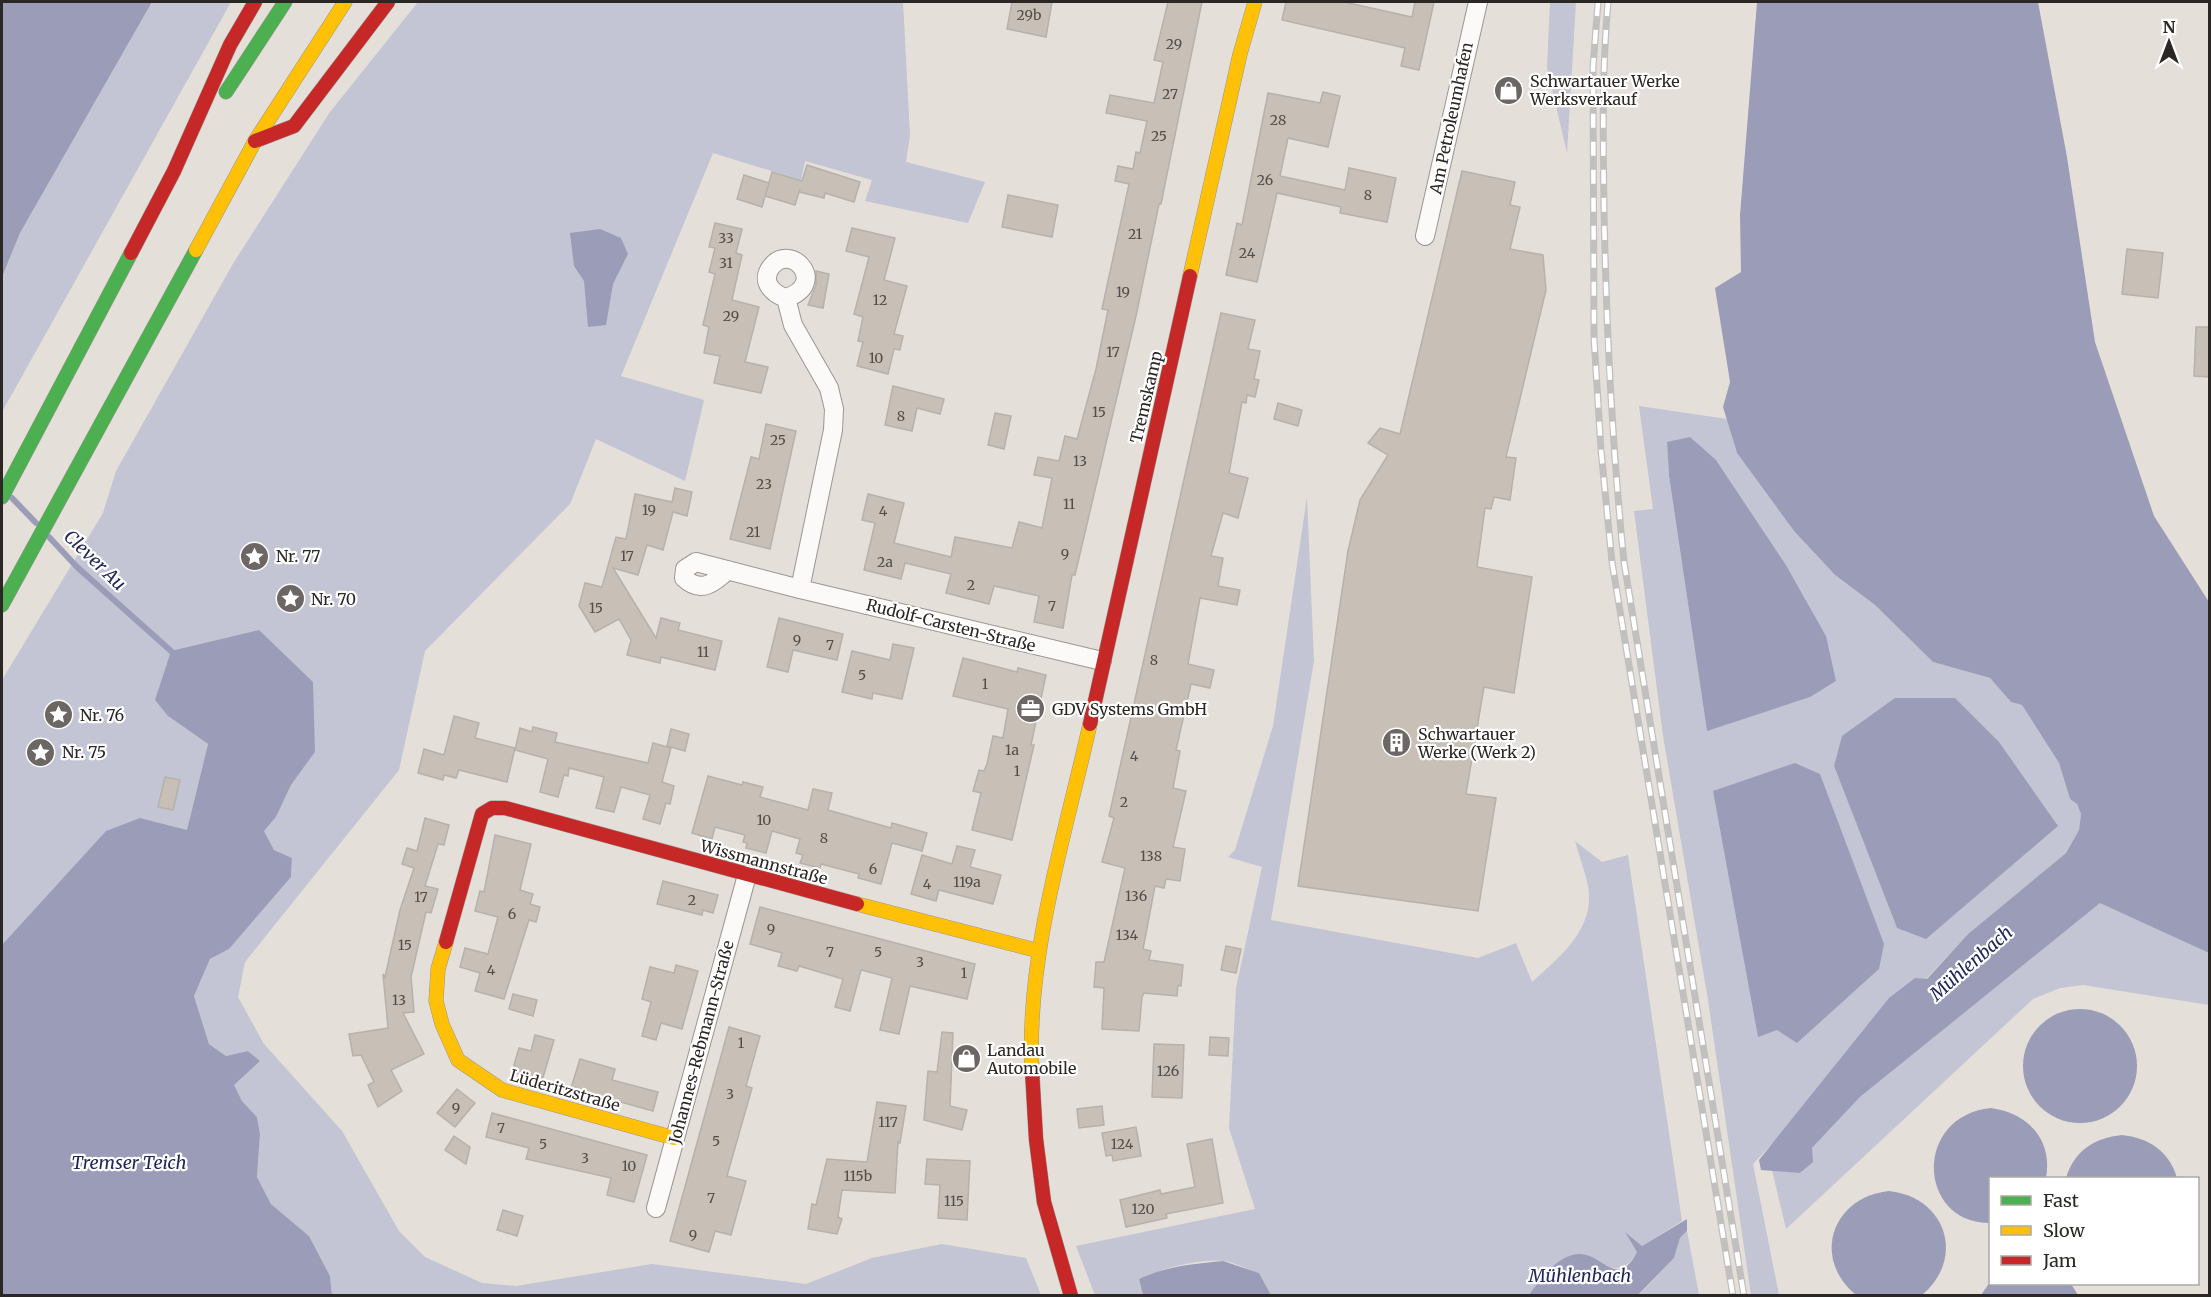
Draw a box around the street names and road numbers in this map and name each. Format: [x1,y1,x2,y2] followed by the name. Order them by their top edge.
[1425,40,1477,197] street label: Am Petroleumhafen
[1126,349,1166,445] street label: Tremskamp
[864,594,1038,656] street label: Rudolf-Carsten-Straße
[697,835,830,889] street label: Wissmannstraße
[664,938,738,1147] street label: Johannes-Rebmann-Straße
[508,1065,622,1115] street label: Lüderitzstraße

